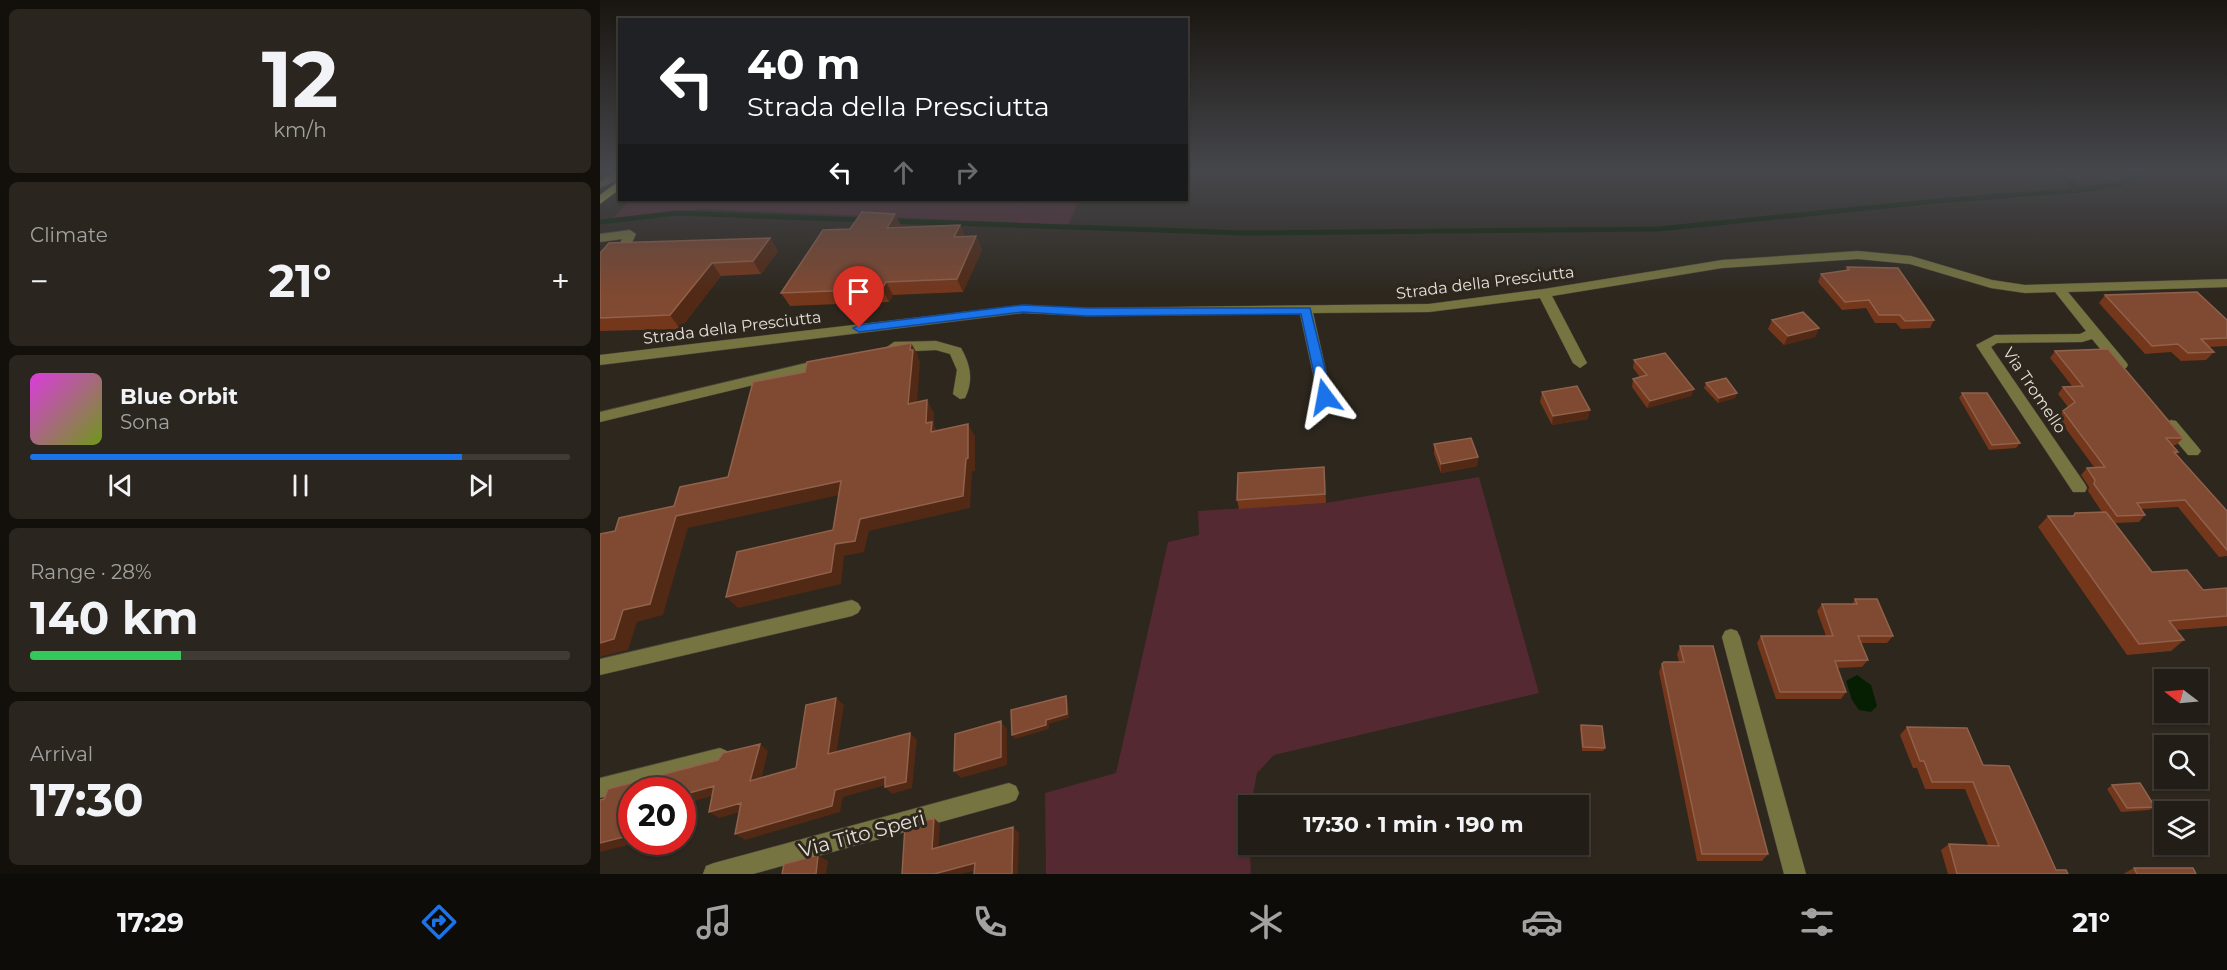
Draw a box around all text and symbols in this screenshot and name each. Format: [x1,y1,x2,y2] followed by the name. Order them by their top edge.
[262,31,338,127] text: 12
[747,38,860,90] text: 40 m
[648,42,726,120] icon: left
[747,90,1050,123] text: Strada della Presciutta
[273,118,327,142] text: km/h
[824,156,857,189] icon: left
[887,156,920,189] icon: ahead
[950,156,983,189] icon: right
[30,223,108,247] text: Climate
[268,253,332,308] text: 21°
[30,261,49,301] text: −
[551,261,570,301] text: +
[1395,262,1575,303] street label: Strada della Presciutta
[833,266,884,328] pin
[842,275,875,308] icon: arrive
[642,307,822,348] street label: Strada della Presciutta
[1999,344,2070,437] street label: Via Tromello
[1293,365,1357,429] position arrow
[120,383,238,410] text: Blue Orbit
[120,410,170,434] text: Sona
[104,469,137,502] icon: previous
[284,469,317,502] icon: pause
[464,469,497,502] icon: next
[30,560,151,584] text: Range · 28%
[30,590,198,645] text: 140 km
[2154,669,2208,723] north arrow
[2154,669,2208,855] map controls
[2154,735,2208,789] button: search
[30,742,93,766] text: Arrival
[30,772,144,827] text: 17:30
[618,777,696,855] speed limit sign: 20
[2154,801,2208,855] button: layers
[796,806,928,862] street label: Via Tito Speri
[1303,811,1524,838] text: 17:30 · 1 min · 190 m
[418,901,460,943] icon: directions
[693,901,735,943] icon: music
[969,901,1011,943] icon: phone
[1245,901,1287,943] icon: climate
[1521,901,1563,943] icon: car
[1796,901,1838,943] icon: filters
[117,906,184,939] text: 17:29
[2072,906,2110,939] text: 21°

